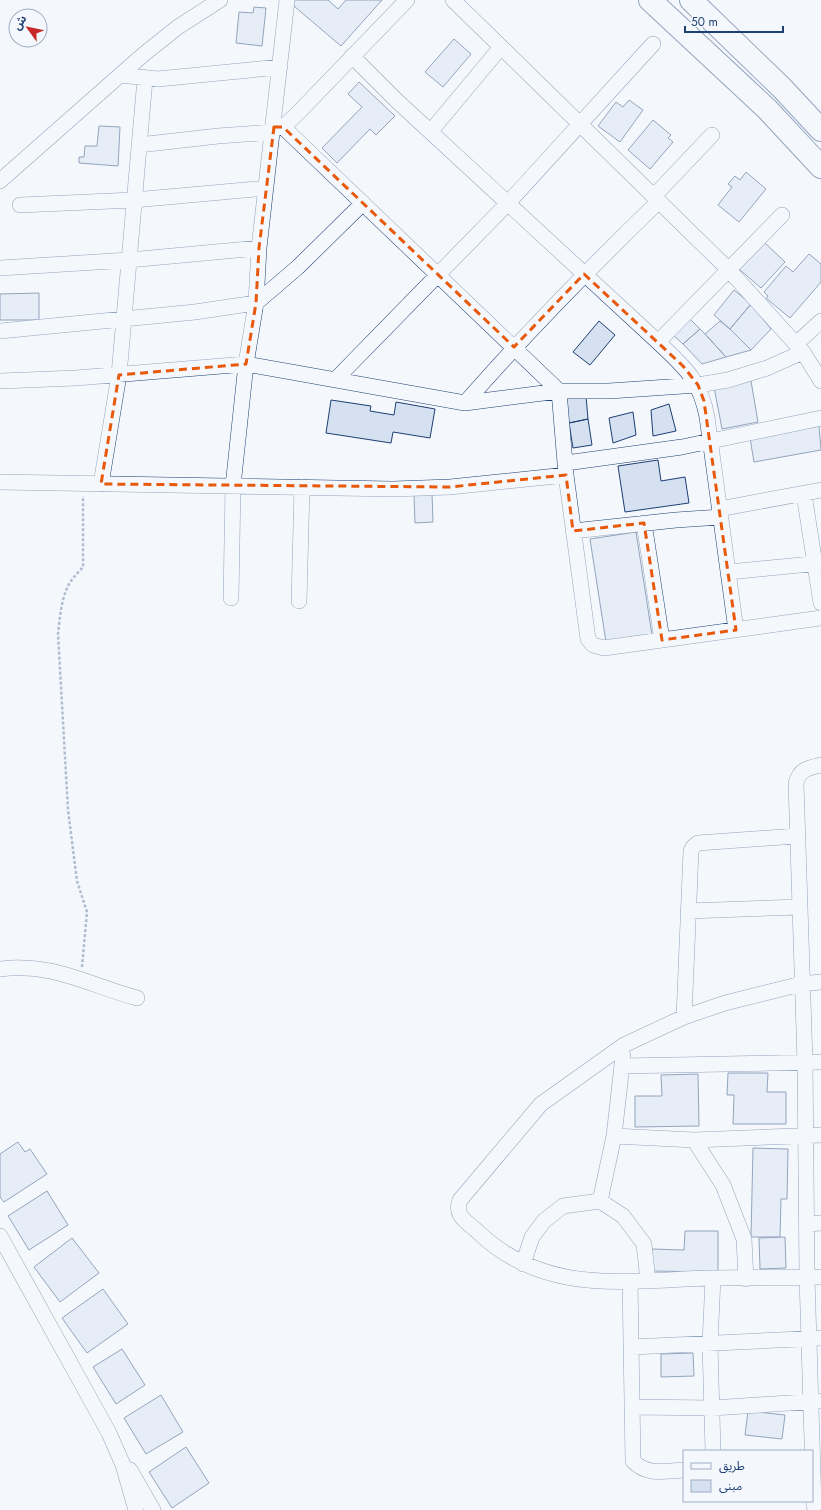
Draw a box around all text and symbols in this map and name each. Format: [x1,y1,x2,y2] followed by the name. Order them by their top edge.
[8,8,48,48] north arrow
[685,8,783,34] scale bar
[9,12,30,33] text: ش
[691,13,718,31] text: 50 m
[683,1450,813,1502] legend
[719,1457,745,1475] text: طريق
[719,1477,742,1495] text: مبنى

